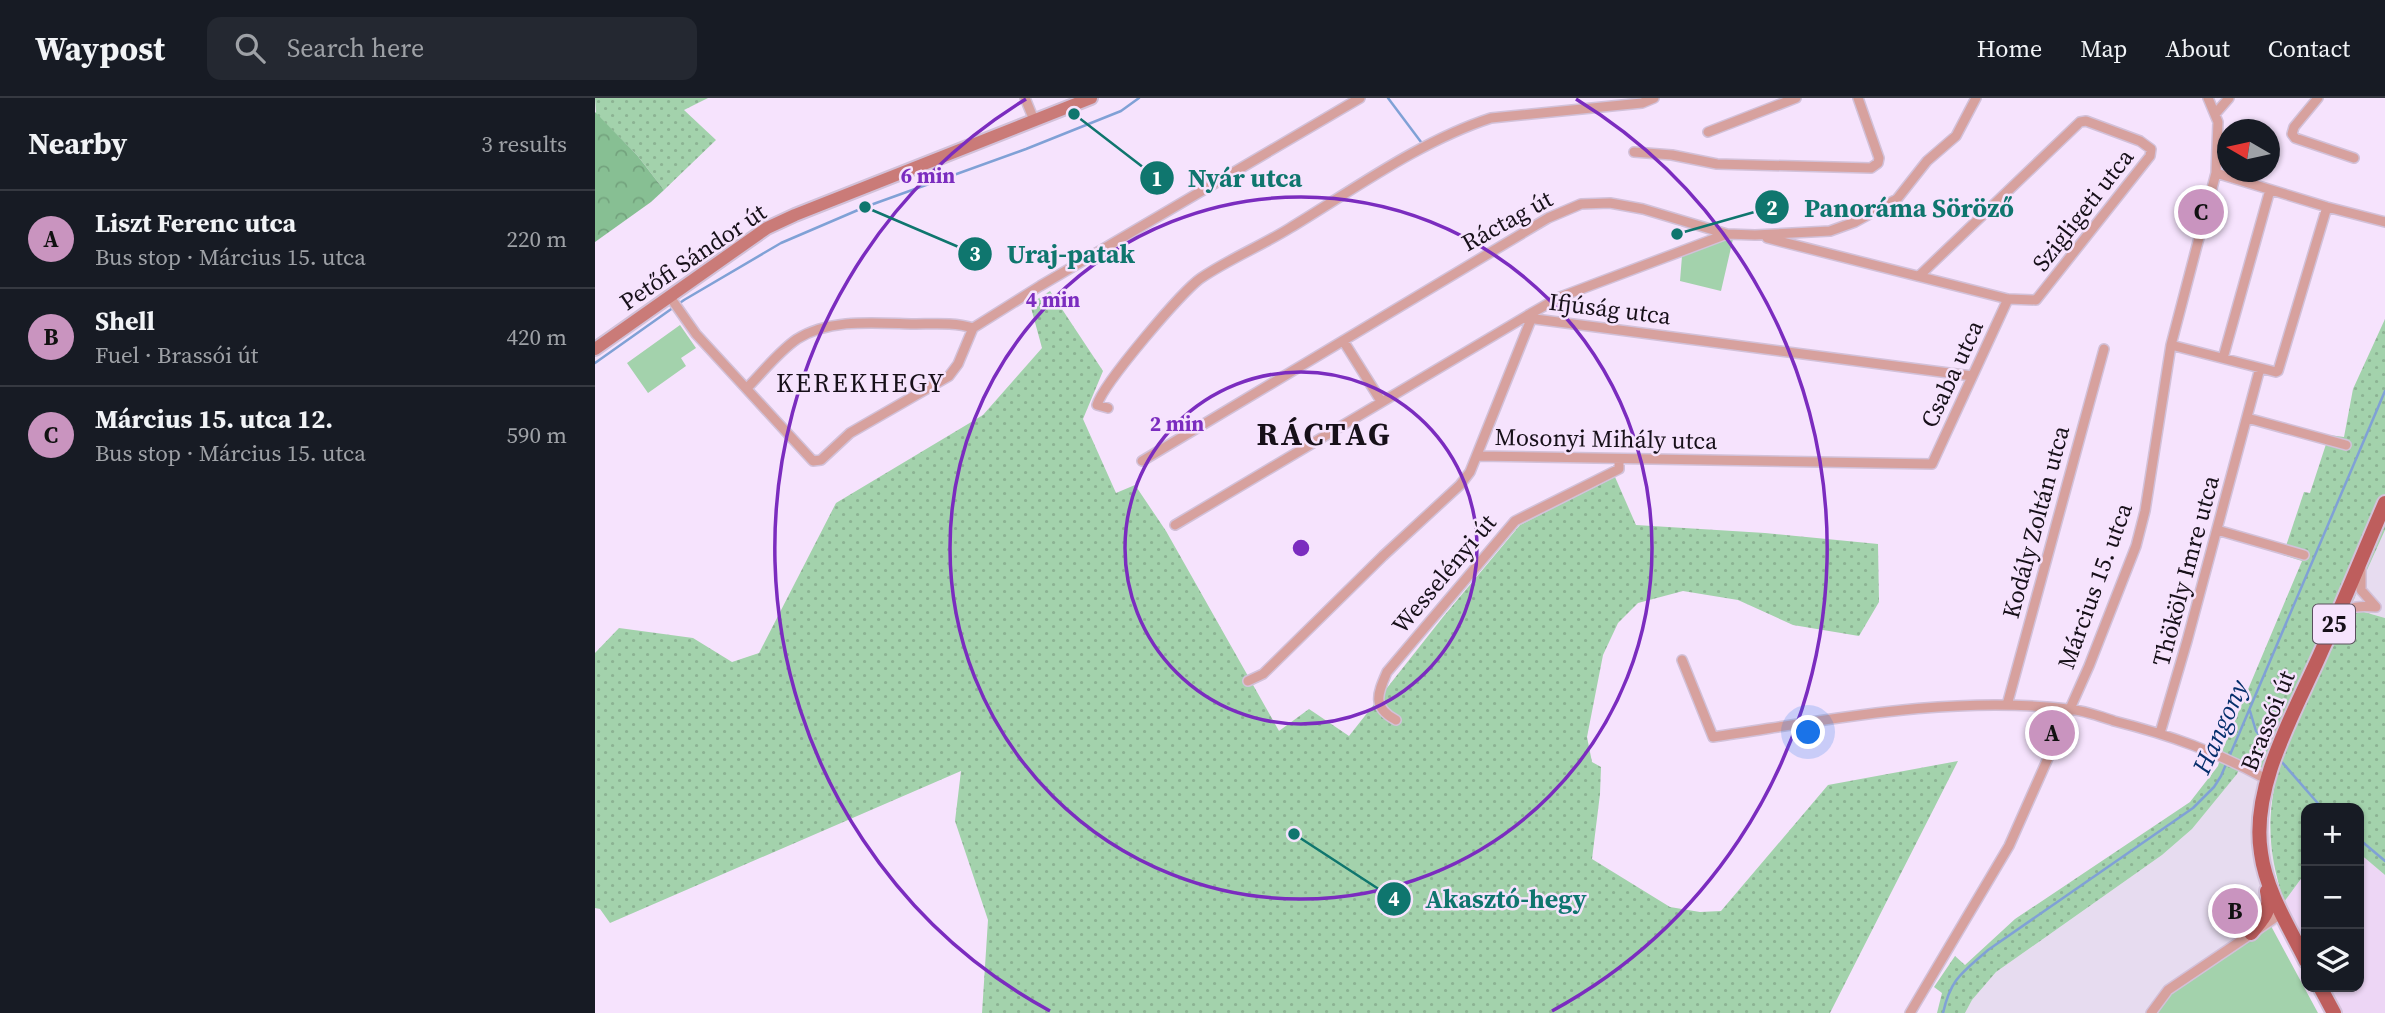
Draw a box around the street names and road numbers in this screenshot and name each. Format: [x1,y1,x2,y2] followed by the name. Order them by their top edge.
[2024,141,2142,278] street label: Szigligeti utca
[1455,182,1558,259] street label: Ráctag út
[613,195,773,318] street label: Petőfi Sándor út
[1547,285,1674,332] street label: Ifjúság utca
[1912,314,1991,433] street label: Csaba utca
[1494,420,1718,457] street label: Mosonyi Mihály utca
[1994,421,2077,622] street label: Kodály Zoltán utca
[2144,471,2227,670] street label: Thököly Imre utca
[2049,497,2140,673] street label: Március 15. utca
[1384,507,1503,640] street label: Wesselényi út
[2313,604,2355,644] road number: 25
[2232,665,2303,776] street label: Brassói út

